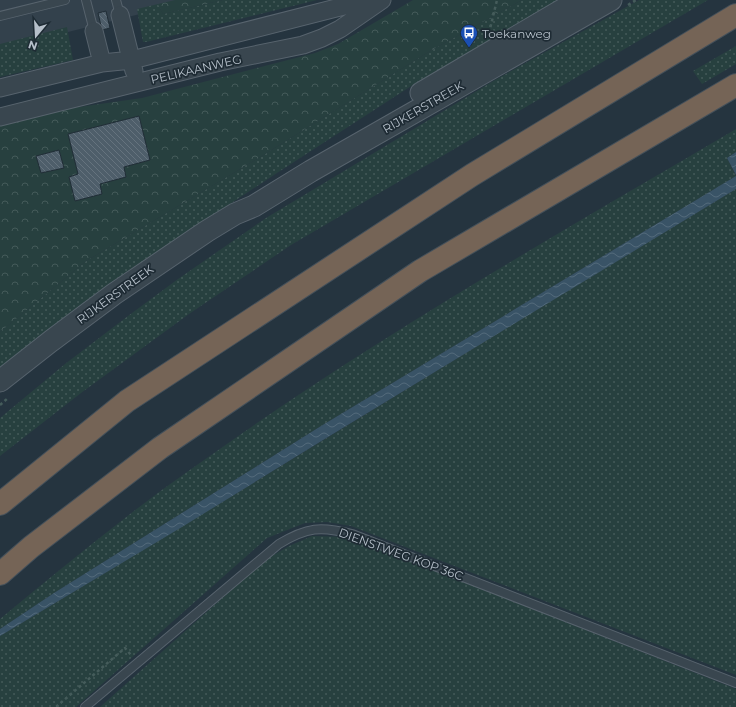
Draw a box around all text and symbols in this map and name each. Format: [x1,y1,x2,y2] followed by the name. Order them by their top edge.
[16,16,56,56] north arrow
[459,23,479,48] bus stop icon: Toekanweg
[482,26,551,41] place label: Toekanweg
[27,37,39,54] text: N
[149,51,243,87] street label: PELIKAANWEG
[380,78,467,136] street label: RIJKERSTREEK
[74,261,157,327] street label: RIJKERSTREEK
[337,524,466,584] street label: DIENSTWEG KOP 36C

